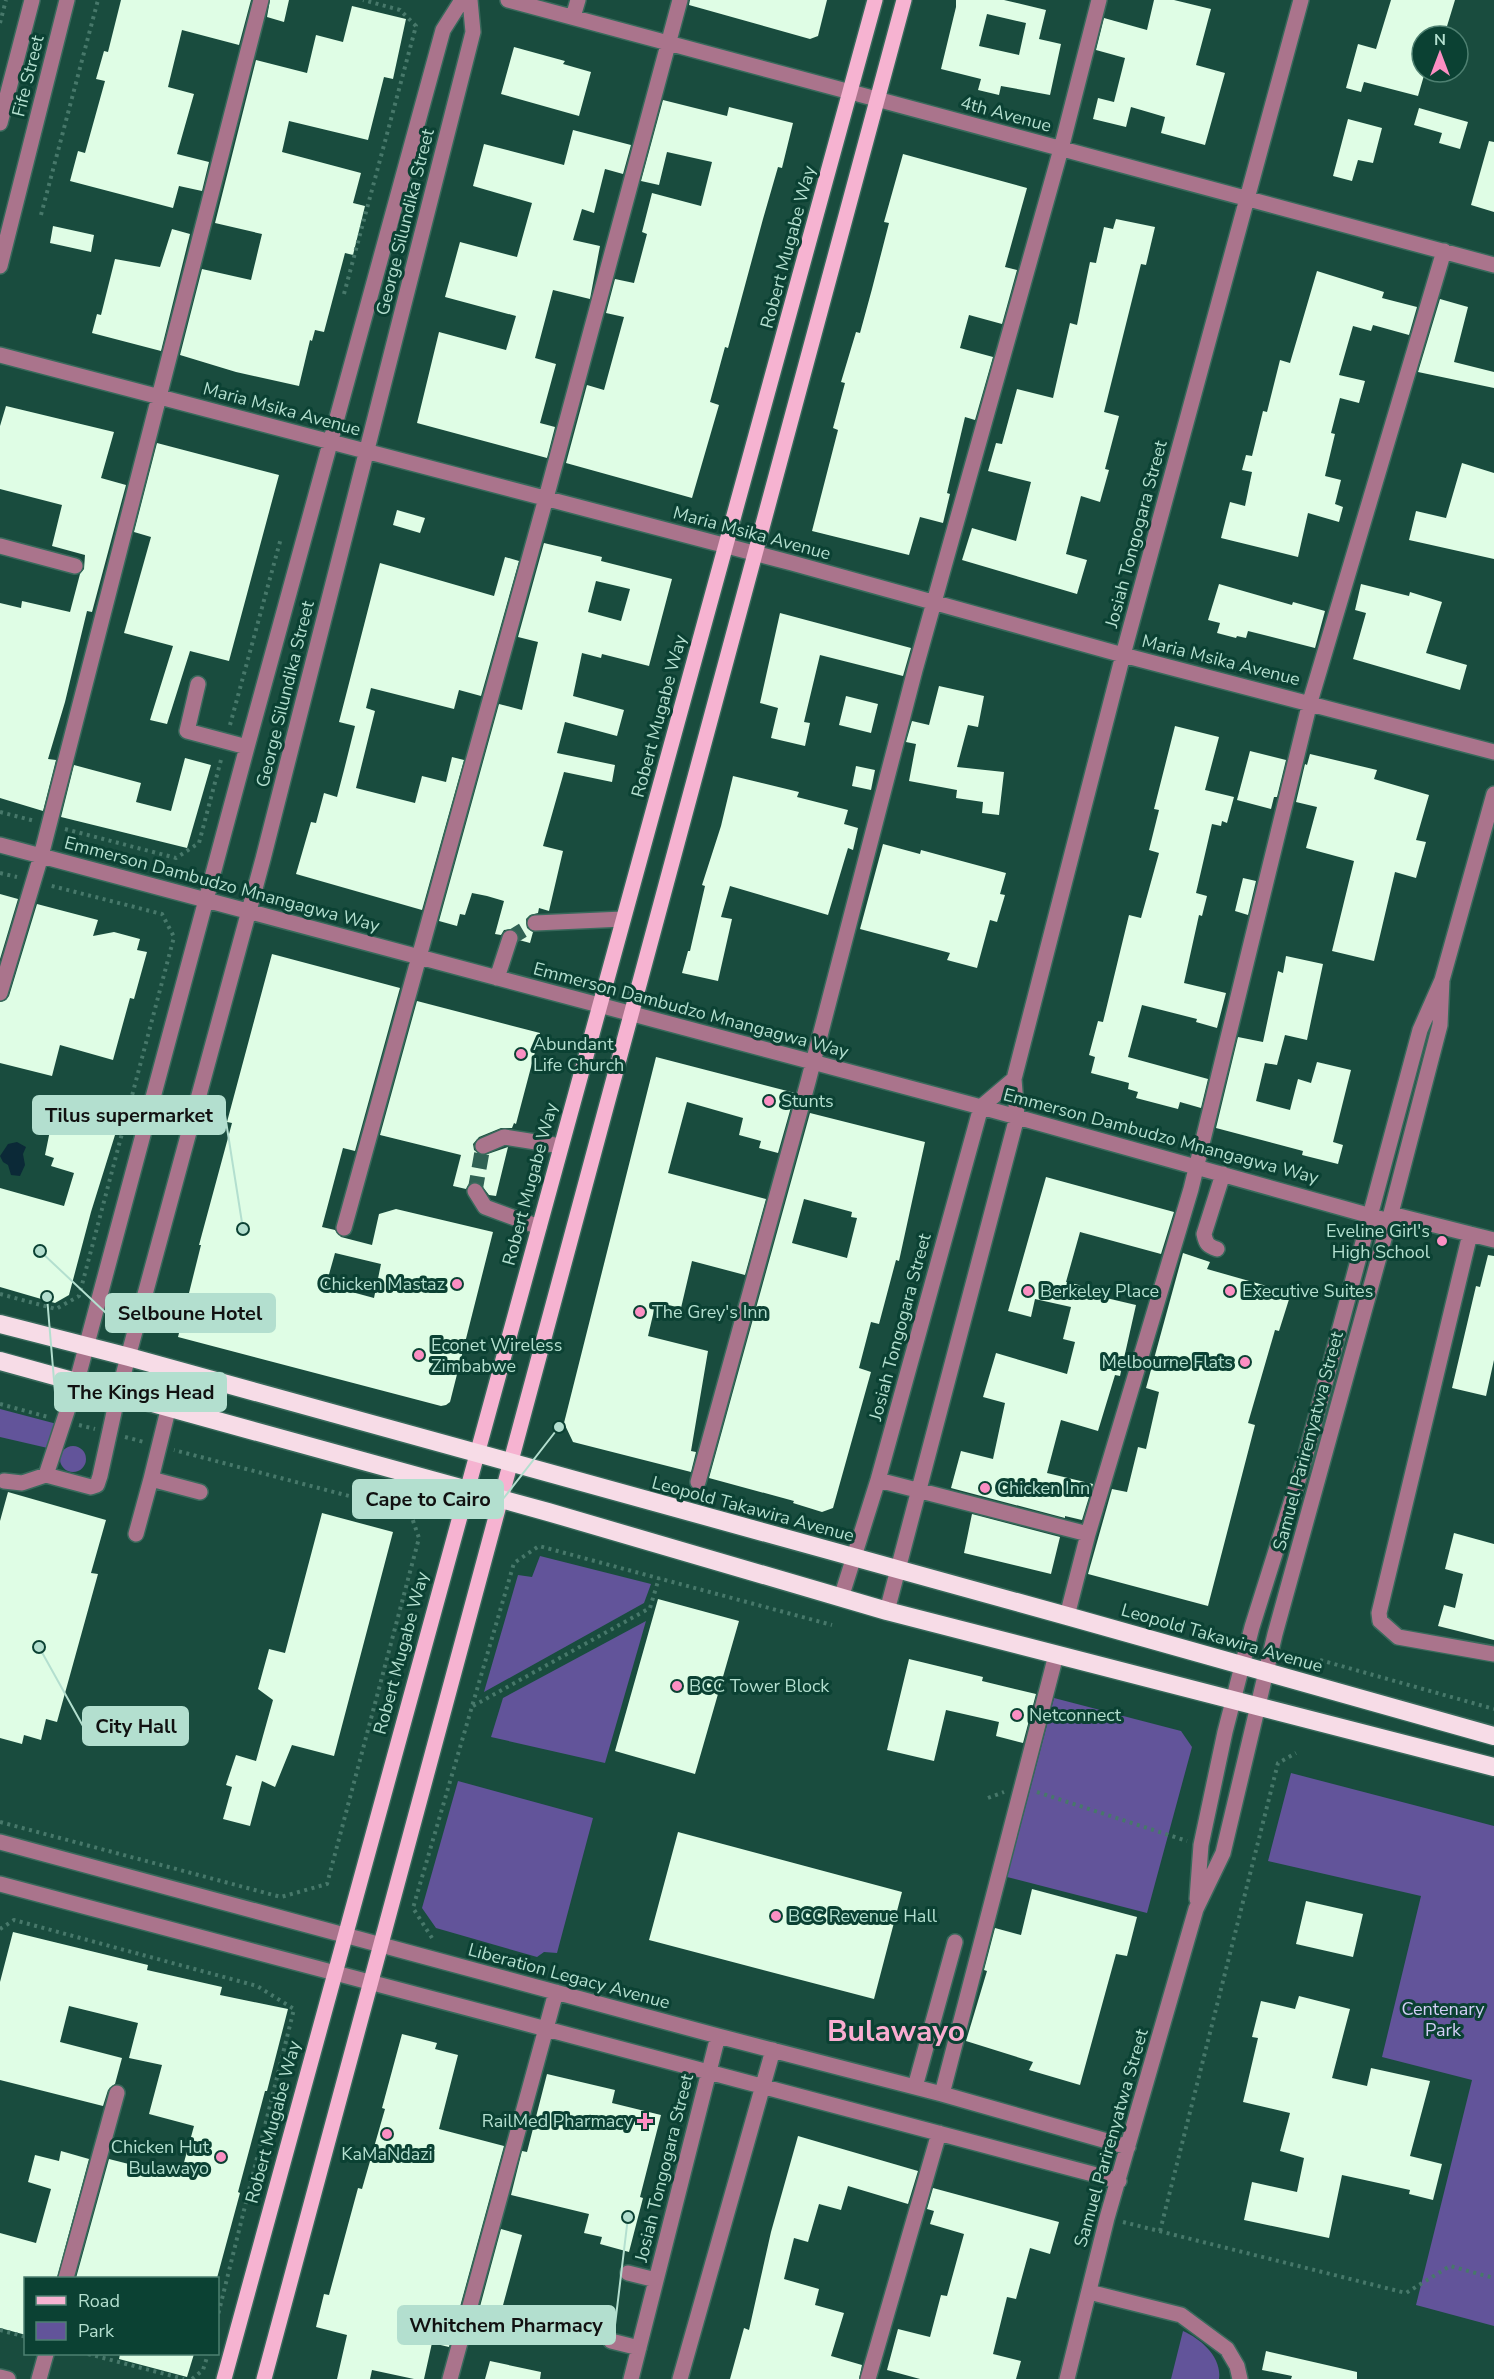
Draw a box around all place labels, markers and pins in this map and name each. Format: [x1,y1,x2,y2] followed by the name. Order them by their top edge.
[533,1032,624,1077] place label: Abundant Life Church
[514,1047,528,1061] marker: Abundant Life Church
[781,1089,834,1113] place label: Stunts
[762,1094,776,1108] marker: Stunts
[33,1096,225,1134] callout: Tilus supermarket
[1326,1219,1431,1264] place label: Eveline Girl's High School
[1435,1234,1449,1248] marker: Eveline Girl's High School
[319,1272,445,1296] place label: Chicken Mastaz
[450,1277,464,1291] marker: Chicken Mastaz
[1040,1279,1159,1303] place label: Berkeley Place
[1242,1279,1373,1303] place label: Executive Suites
[1021,1284,1035,1298] marker: Berkeley Place
[1223,1284,1237,1298] marker: Executive Suites
[106,1294,275,1332] callout: Selboune Hotel
[652,1300,768,1324] place label: The Grey's Inn
[633,1305,647,1319] marker: The Grey's Inn
[431,1333,562,1378] place label: Econet Wireless Zimbabwe
[412,1348,426,1362] marker: Econet Wireless Zimbabwe
[1102,1350,1233,1374] place label: Melbourne Flats
[1238,1355,1252,1369] marker: Melbourne Flats
[55,1373,226,1411] callout: The Kings Head
[997,1476,1090,1500] place label: Chicken Inn
[353,1480,503,1518] callout: Cape to Cairo
[978,1481,992,1495] marker: Chicken Inn
[689,1674,830,1698] place label: BCC Tower Block
[670,1679,684,1693] marker: BCC Tower Block
[1029,1703,1122,1727] place label: Netconnect
[83,1707,188,1745] callout: City Hall
[1010,1708,1024,1722] marker: Netconnect
[788,1904,938,1928] place label: BCC Revenue Hall
[769,1909,783,1923] marker: BCC Revenue Hall
[482,2109,634,2133] place label: RailMed Pharmacy
[638,2114,652,2128] marker: RailMed Pharmacy
[380,2127,394,2141] marker: KaMaNdazi
[111,2135,210,2180] place label: Chicken Hut Bulawayo
[341,2142,433,2166] place label: KaMaNdazi
[214,2150,228,2164] marker: Chicken Hut Bulawayo
[398,2306,615,2344] callout: Whitchem Pharmacy

